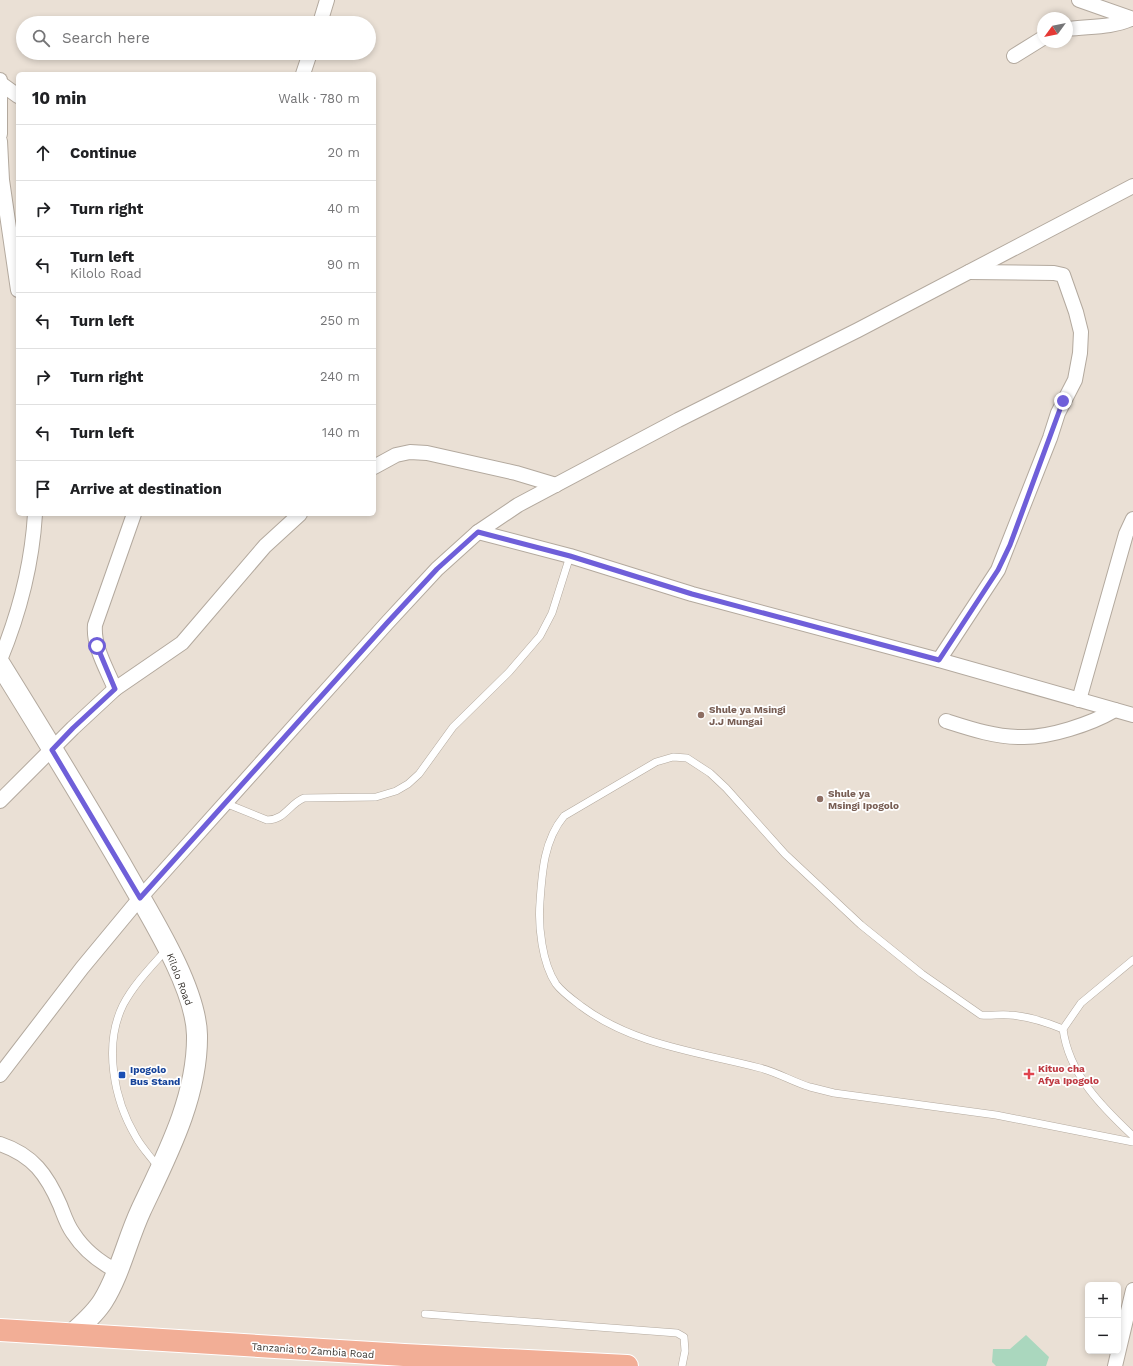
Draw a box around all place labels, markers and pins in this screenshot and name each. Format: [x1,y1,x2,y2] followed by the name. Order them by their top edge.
[709,704,786,727] place label: Shule ya Msingi J.J Mungai
[696,710,706,720] marker: Shule ya Msingi J.J Mungai
[828,788,899,811] place label: Shule ya Msingi Ipogolo
[815,794,825,804] marker: Shule ya Msingi Ipogolo
[1038,1063,1099,1086] place label: Kituo cha Afya Ipogolo
[130,1064,180,1087] place label: Ipogolo Bus Stand
[1023,1068,1035,1080] marker: Kituo cha Afya Ipogolo
[117,1070,127,1080] marker: Ipogolo Bus Stand

